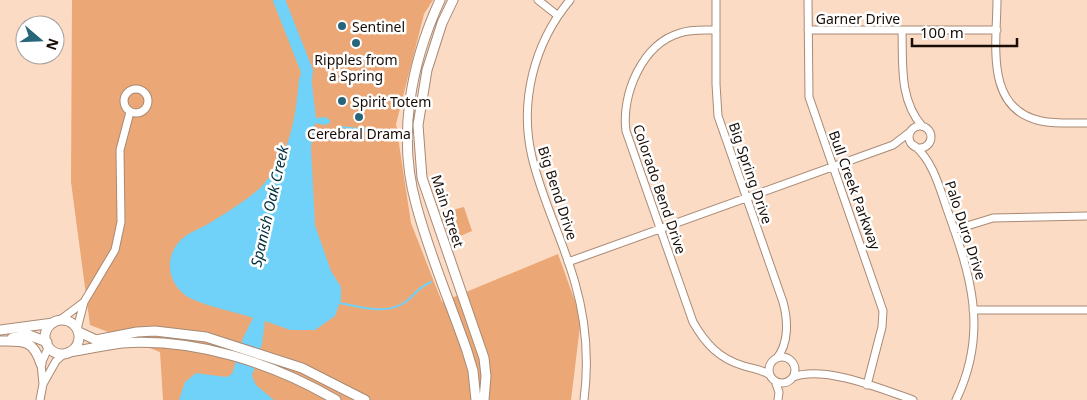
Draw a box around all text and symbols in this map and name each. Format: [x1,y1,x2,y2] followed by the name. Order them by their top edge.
[816,9,900,28] street label: Garner Drive
[15,15,65,65] north arrow
[912,15,1017,47] scale bar
[352,17,405,36] place label: Sentinel
[336,20,348,32] marker: Sentinel
[920,22,964,42] text: 100 m
[42,36,64,53] text: N
[350,37,362,49] marker: Ripples from a Spring
[314,50,398,85] place label: Ripples from a Spring
[352,92,431,111] place label: Spirit Totem
[336,95,348,107] marker: Spirit Totem
[353,111,365,123] marker: Cerebral Drama
[725,120,777,226] street label: Big Spring Drive
[629,122,691,256] street label: Colorado Bend Drive
[307,124,411,143] place label: Cerebral Drama
[825,128,886,253] street label: Bull Creek Parkway
[245,143,293,269] water label: Spanish Oak Creek
[534,144,582,242] street label: Big Bend Drive
[427,172,469,250] street label: Main Street
[941,178,991,282] street label: Palo Duro Drive

